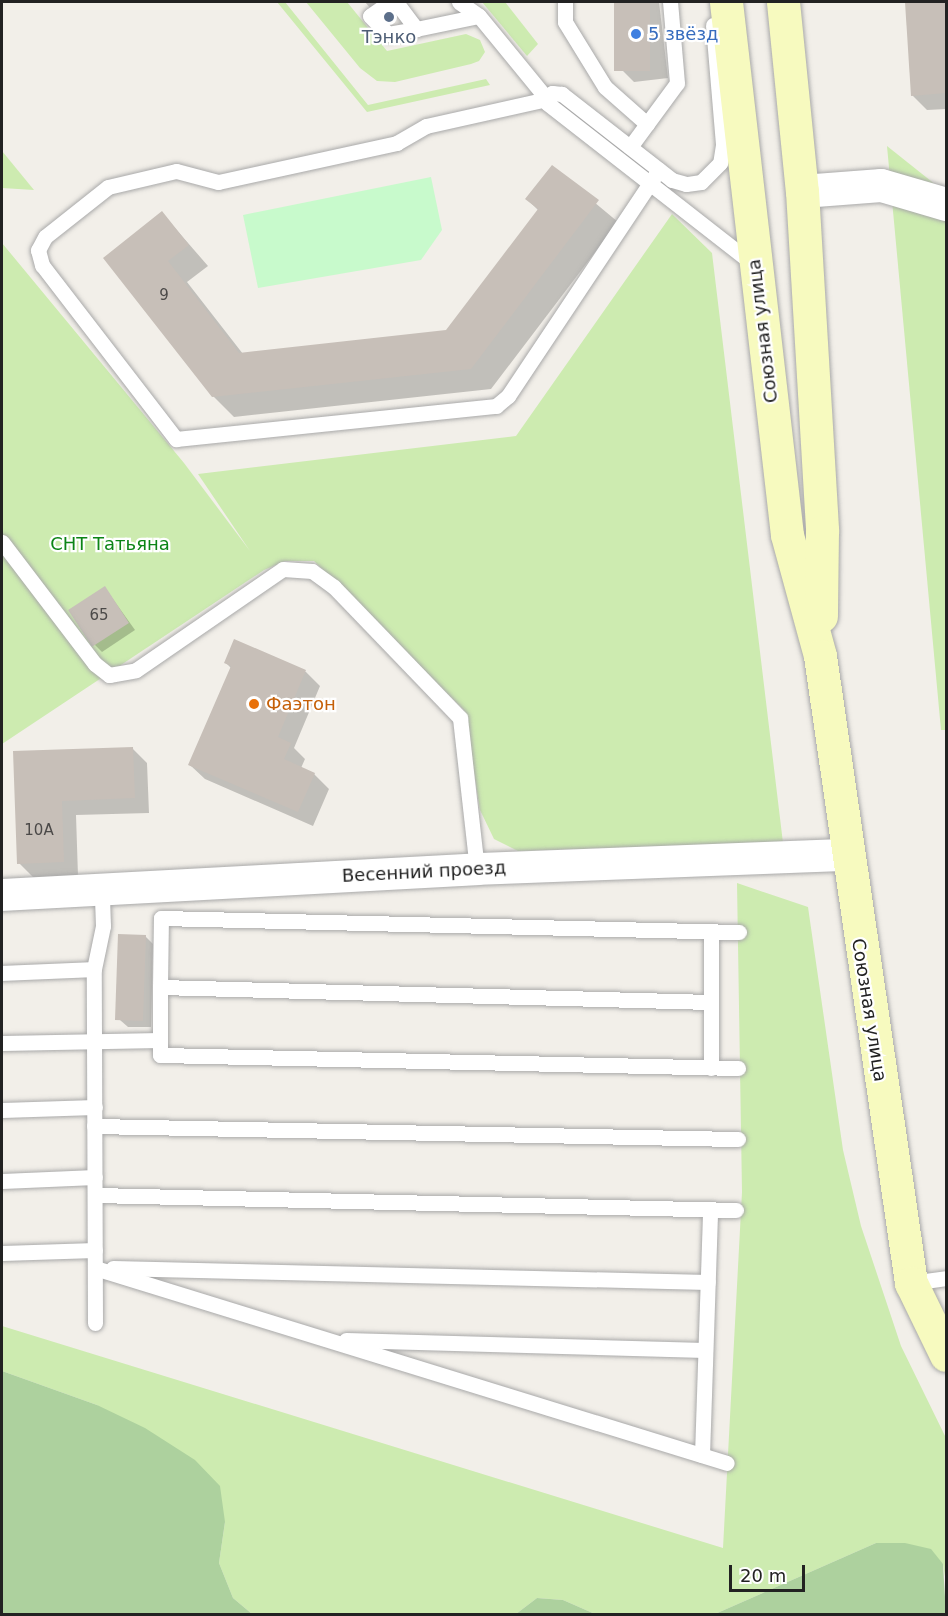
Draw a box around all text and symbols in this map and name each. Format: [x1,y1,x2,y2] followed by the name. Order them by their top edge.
[382,10,396,24] marker: Тэнко
[648,23,718,45] place label: 5 звёзд
[362,26,416,48] place label: Тэнко
[629,27,643,41] marker: 5 звёзд
[743,258,783,404] street label: Союзная улица
[159,287,169,305] house number: 9
[50,533,170,555] park label: СНТ Татьяна
[89,607,109,625] house number: 65
[266,693,336,715] place label: Фаэтон
[247,697,261,711] marker: Фаэтон
[24,822,54,840] house number: 10А
[341,857,507,887] street label: Весенний проезд
[847,937,891,1083] street label: Союзная улица
[732,1553,808,1591] scale bar
[740,1565,786,1586] text: 20 m

